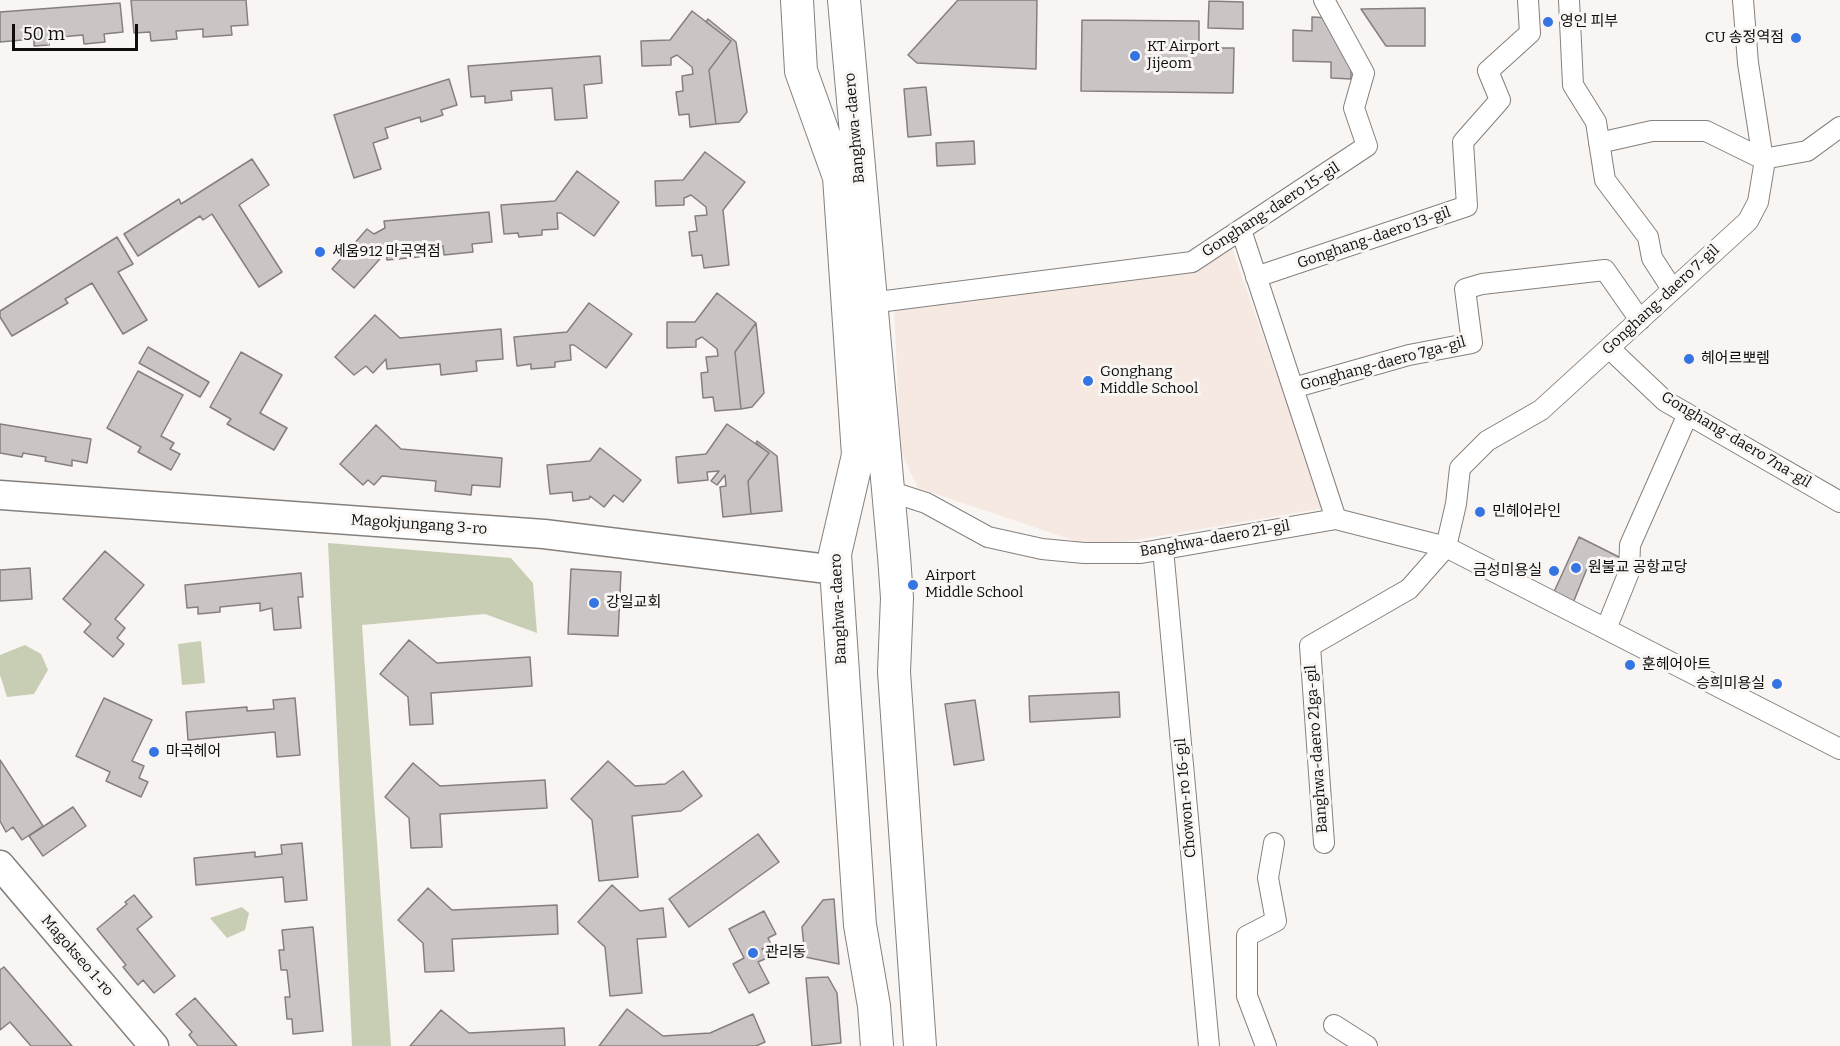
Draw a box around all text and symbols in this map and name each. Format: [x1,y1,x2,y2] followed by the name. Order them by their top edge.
[15,12,141,50] scale bar
[1560,13,1618,31] place label: 영인 피부
[1541,15,1555,29] marker: 영인 피부
[23,23,65,45] text: 50 m
[1705,29,1784,47] place label: CU 송정역점
[1789,31,1803,45] marker: CU 송정역점
[1147,38,1220,73] place label: KT Airport Jijeom
[1128,49,1142,63] marker: KT Airport Jijeom
[841,72,869,184] street label: Banghwa-daero
[1199,159,1343,261] street label: Gonghang-daero 15-gil
[1295,203,1453,273] street label: Gonghang-daero 13-gil
[1599,241,1723,359] street label: Gonghang-daero 7-gil
[332,243,441,261] place label: 세움912 마곡역점
[313,245,327,259] marker: 세움912 마곡역점
[1298,333,1468,395] street label: Gonghang-daero 7ga-gil
[1701,350,1770,368] place label: 헤어르뽀렘
[1682,352,1696,366] marker: 헤어르뽀렘
[1100,363,1198,398] place label: Gonghang Middle School
[1081,374,1095,388] marker: Gonghang Middle School
[1658,388,1814,492] street label: Gonghang-daero 7na-gil
[1492,503,1561,521] place label: 민헤어라인
[1473,505,1487,519] marker: 민헤어라인
[350,511,488,539] street label: Magokjungang 3-ro
[1139,517,1291,561] street label: Banghwa-daero 21-gil
[827,553,851,665] street label: Banghwa-daero
[1588,559,1688,577] place label: 원불교 공항교당
[1569,561,1583,575] marker: 원불교 공항교당
[1473,562,1542,580] place label: 금성미용실
[1547,564,1561,578] marker: 금성미용실
[925,567,1023,602] place label: Airport Middle School
[906,578,920,592] marker: Airport Middle School
[606,594,661,612] place label: 강일교회
[587,596,601,610] marker: 강일교회
[1642,656,1711,674] place label: 훈헤어아트
[1623,658,1637,672] marker: 훈헤어아트
[1302,664,1332,834] street label: Banghwa-daero 21ga-gil
[1696,675,1765,693] place label: 승희미용실
[1770,677,1784,691] marker: 승희미용실
[1172,737,1200,859] street label: Chowon-ro 16-gil
[166,743,221,761] place label: 마곡헤어
[147,745,161,759] marker: 마곡헤어
[37,912,117,1000] street label: Magokseo 1-ro
[765,944,806,962] place label: 관리동
[746,946,760,960] marker: 관리동

